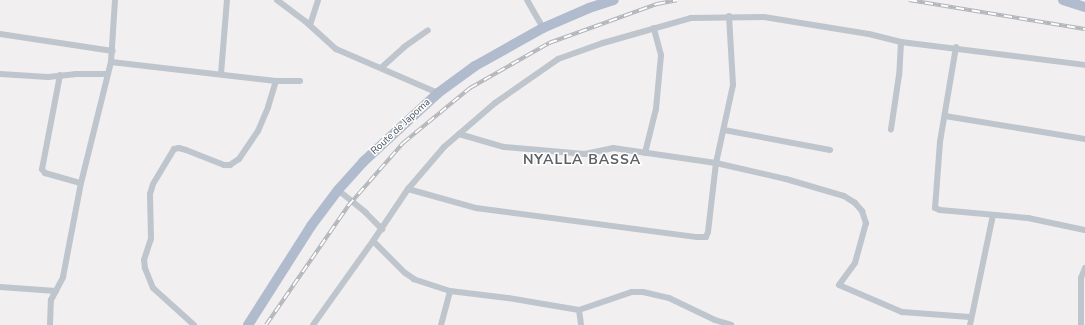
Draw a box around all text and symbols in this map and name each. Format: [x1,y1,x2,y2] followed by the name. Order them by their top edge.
[369,96,433,158] street label: Route de Japoma
[523,152,641,168] district label: NYALLA BASSA

